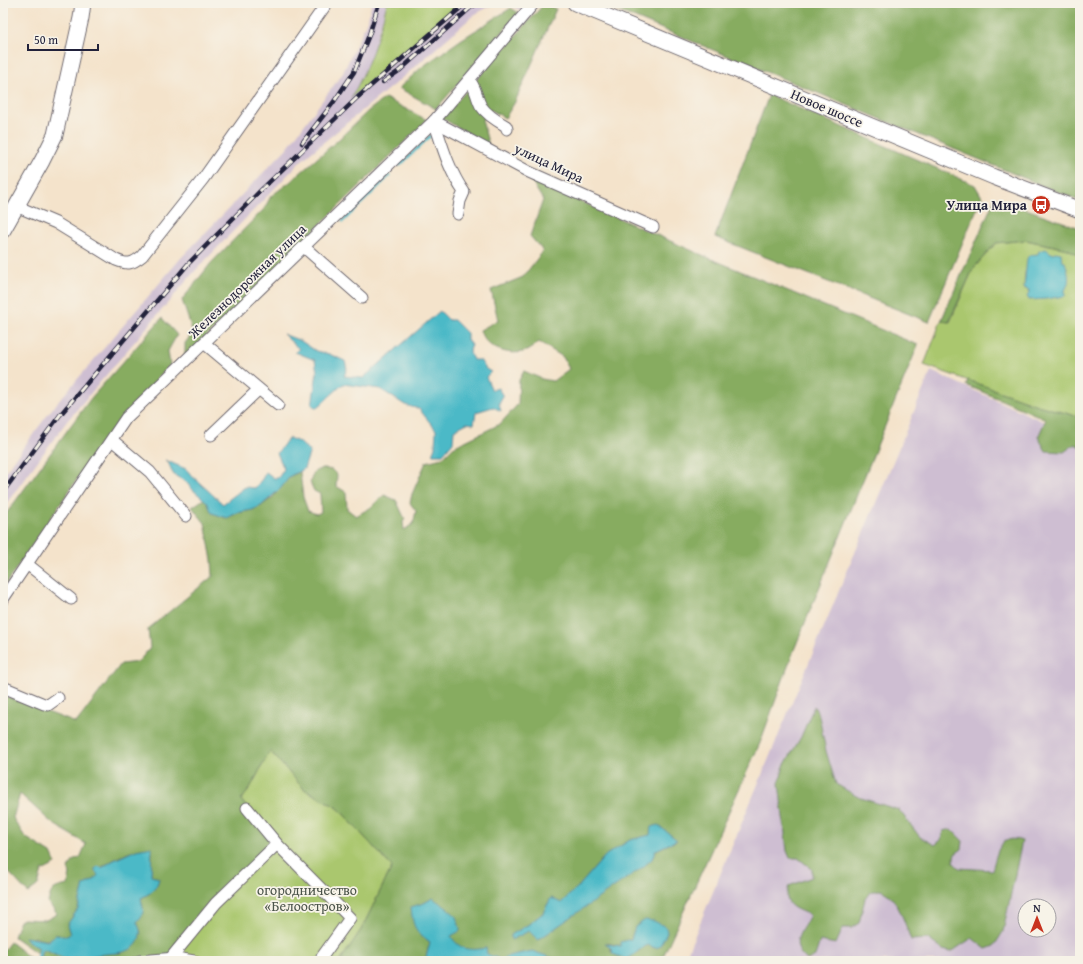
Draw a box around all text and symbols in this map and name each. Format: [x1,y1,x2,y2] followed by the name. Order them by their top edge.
[28,26,98,52] scale bar
[34,31,58,48] text: 50 m
[788,84,867,132] street label: Новое шоссе
[510,138,587,188] street label: улица Мира
[1030,194,1052,216] bus stop icon: Улица Мира
[946,195,1028,215] place label: Улица Мира
[183,219,311,343] street label: Железнодорожная улица
[257,880,357,916] park label: огородничество «Белоостров»
[1017,898,1057,938] north arrow
[1033,900,1041,916] text: N

